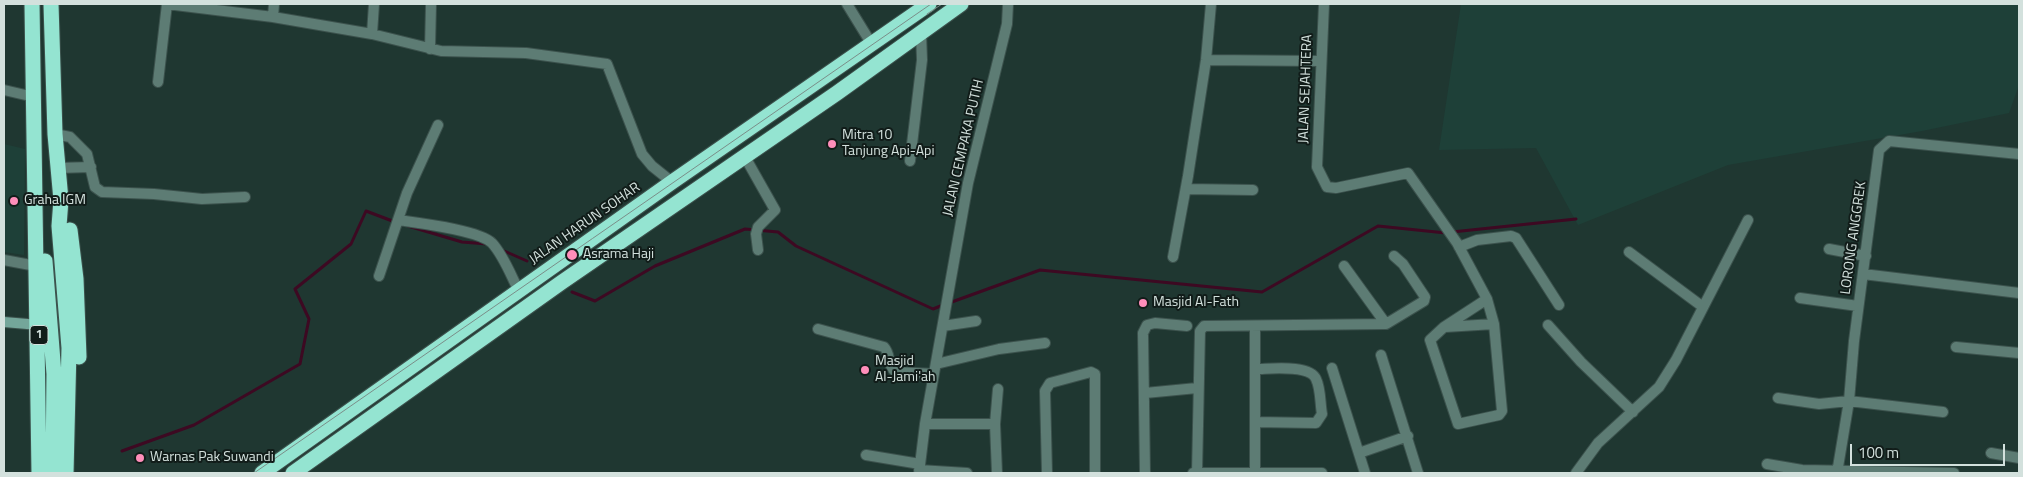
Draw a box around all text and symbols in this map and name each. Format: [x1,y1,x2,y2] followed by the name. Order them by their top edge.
[1296,34,1316,144] street label: JALAN SEJAHTERA
[940,78,988,218] street label: JALAN CEMPAKA PUTIH
[842,128,935,160] place label: Mitra 10 Tanjung Api-Api
[826,138,838,150] marker: Mitra 10 Tanjung Api-Api
[526,179,644,269] street label: JALAN HARUN SOHAR
[1838,180,1870,296] street label: LORONG ANGGREK
[24,193,86,209] place label: Graha IGM
[8,195,20,207] marker: Graha IGM
[583,247,654,263] place label: Asrama Haji
[565,248,579,262] marker: Asrama Haji
[1153,295,1239,311] place label: Masjid Al-Fath
[1137,297,1149,309] marker: Masjid Al-Fath
[30,326,48,344] road number: 1
[875,354,936,387] place label: Masjid Al-Jami'ah
[859,364,871,376] marker: Masjid Al-Jami'ah
[1853,434,2008,466] scale bar
[1858,441,1899,464] text: 100 m
[150,450,274,466] place label: Warnas Pak Suwandi
[134,452,146,464] marker: Warnas Pak Suwandi

